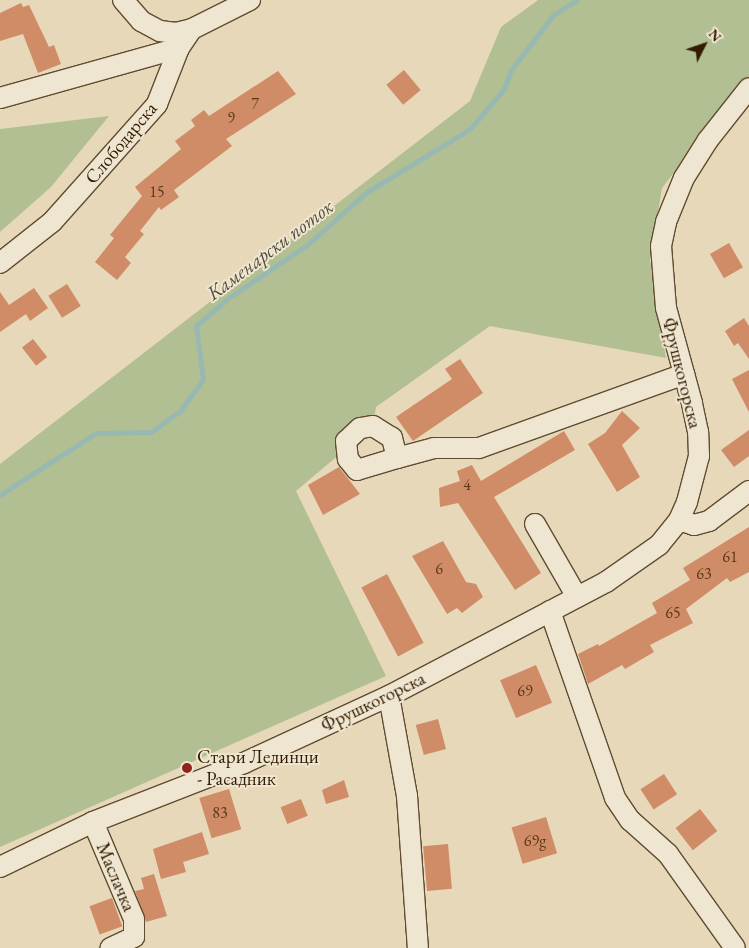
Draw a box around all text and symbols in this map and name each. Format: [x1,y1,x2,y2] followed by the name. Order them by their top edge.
[679,20,729,70] north arrow
[705,25,726,45] text: N
[251,94,259,114] house number: 7
[80,97,162,189] street label: Слободарска
[227,108,235,128] house number: 9
[149,182,165,202] house number: 15
[202,195,338,305] water label: Каменарски поток
[657,315,707,431] street label: Фрушкогорска
[463,475,471,495] house number: 4
[722,547,738,567] house number: 61
[435,559,443,579] house number: 6
[696,564,712,584] house number: 63
[665,603,681,623] house number: 65
[317,667,429,737] street label: Фрушкогорска
[517,681,533,701] house number: 69
[197,746,319,790] place label: Стари Лединци - Расадник
[181,762,193,774] marker: Стари Лединци - Расадник
[212,803,228,823] house number: 83
[524,831,546,851] house number: 69g
[91,839,141,915] street label: Маслачка

